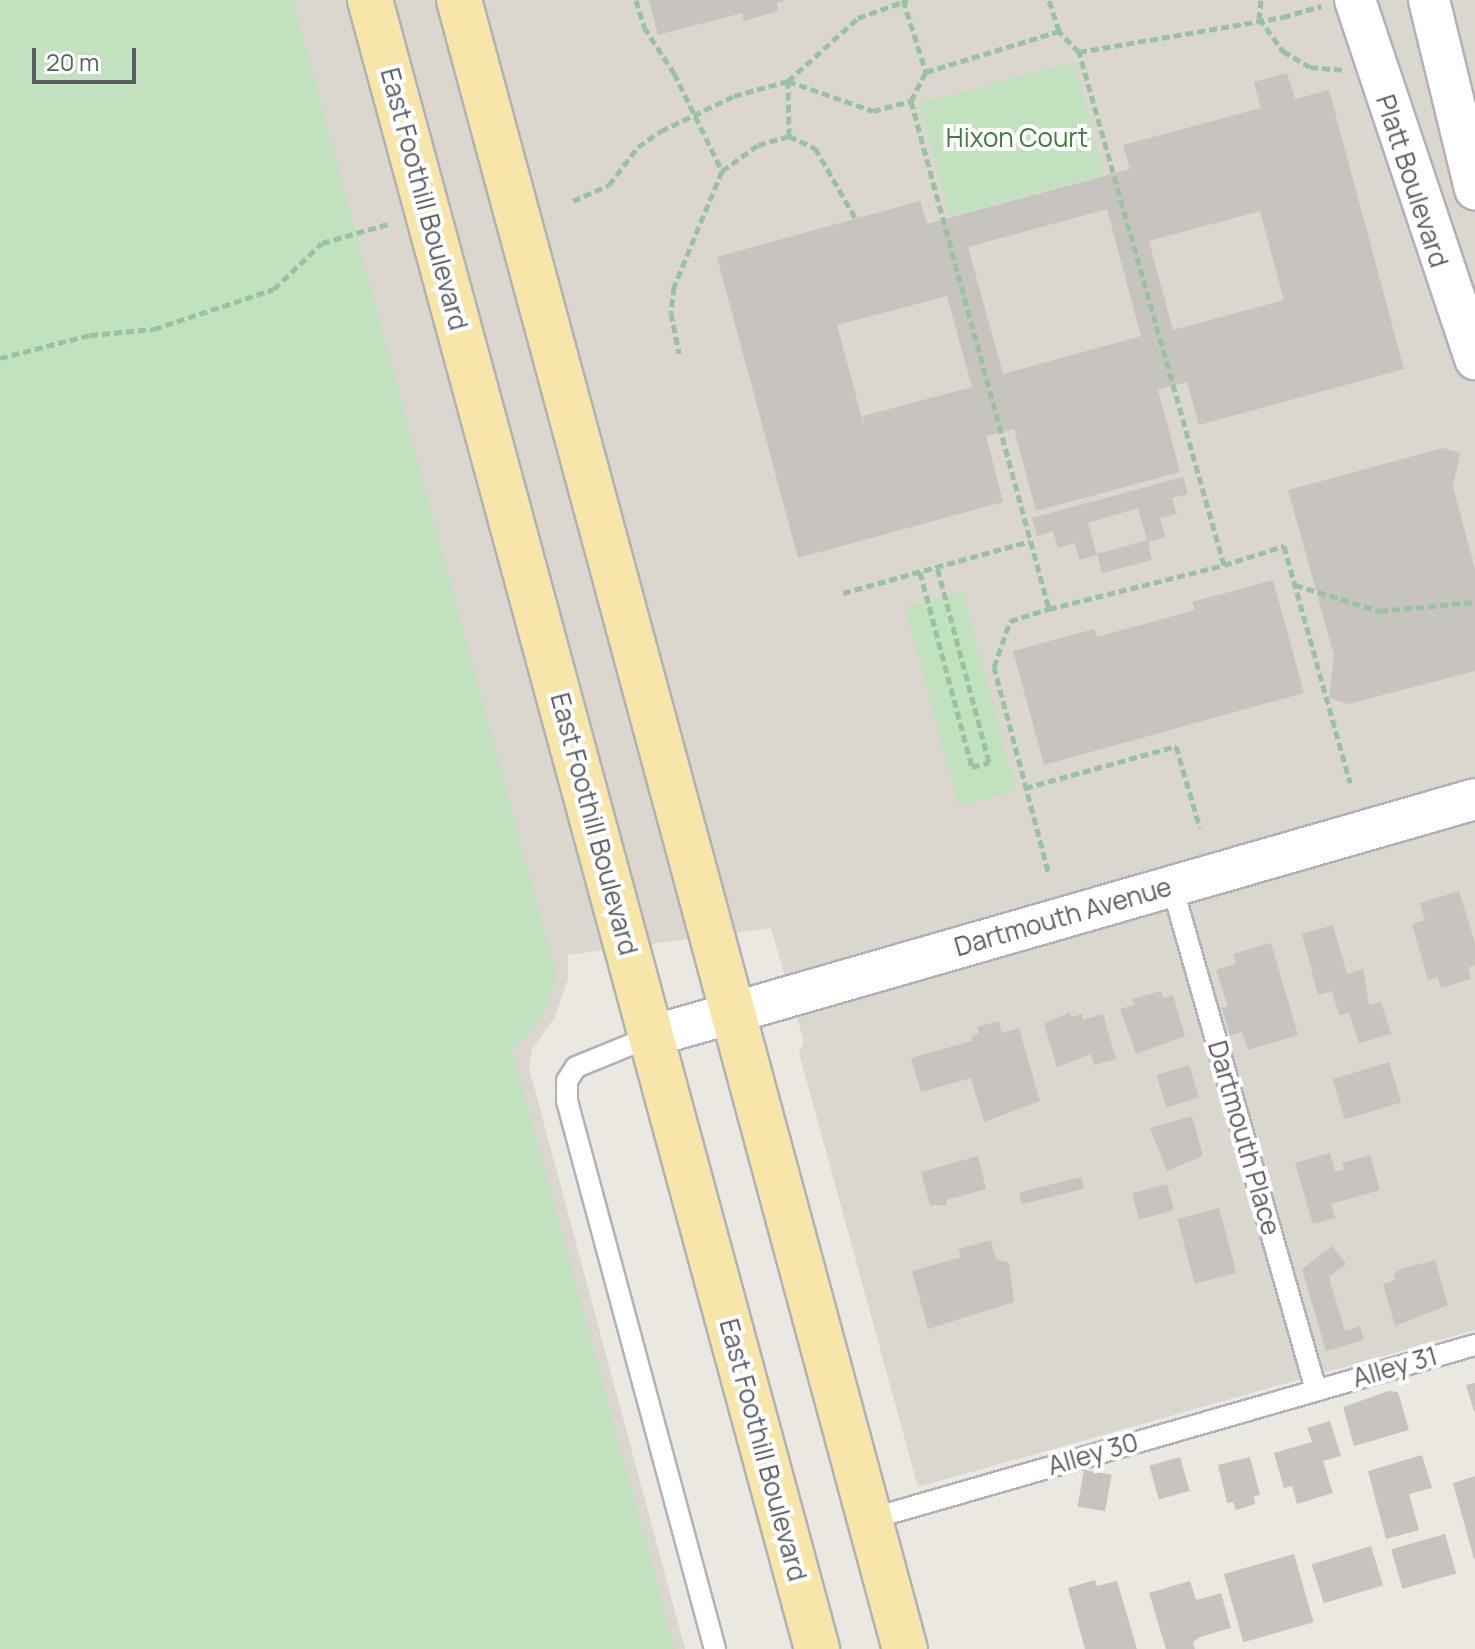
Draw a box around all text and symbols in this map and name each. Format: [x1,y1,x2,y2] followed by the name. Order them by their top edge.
[36,32,140,82] scale bar
[46,45,99,78] text: 20 m
[374,64,474,334] street label: East Foothill Boulevard
[1369,91,1455,271] street label: Platt Boulevard
[946,122,1088,154] park label: Hixon Court
[544,689,644,959] street label: East Foothill Boulevard
[951,871,1175,963] street label: Dartmouth Avenue
[1201,1037,1287,1239] street label: Dartmouth Place
[713,1315,813,1585] street label: East Foothill Boulevard
[1349,1340,1441,1394] street label: Alley 31
[1044,1426,1142,1482] street label: Alley 30

